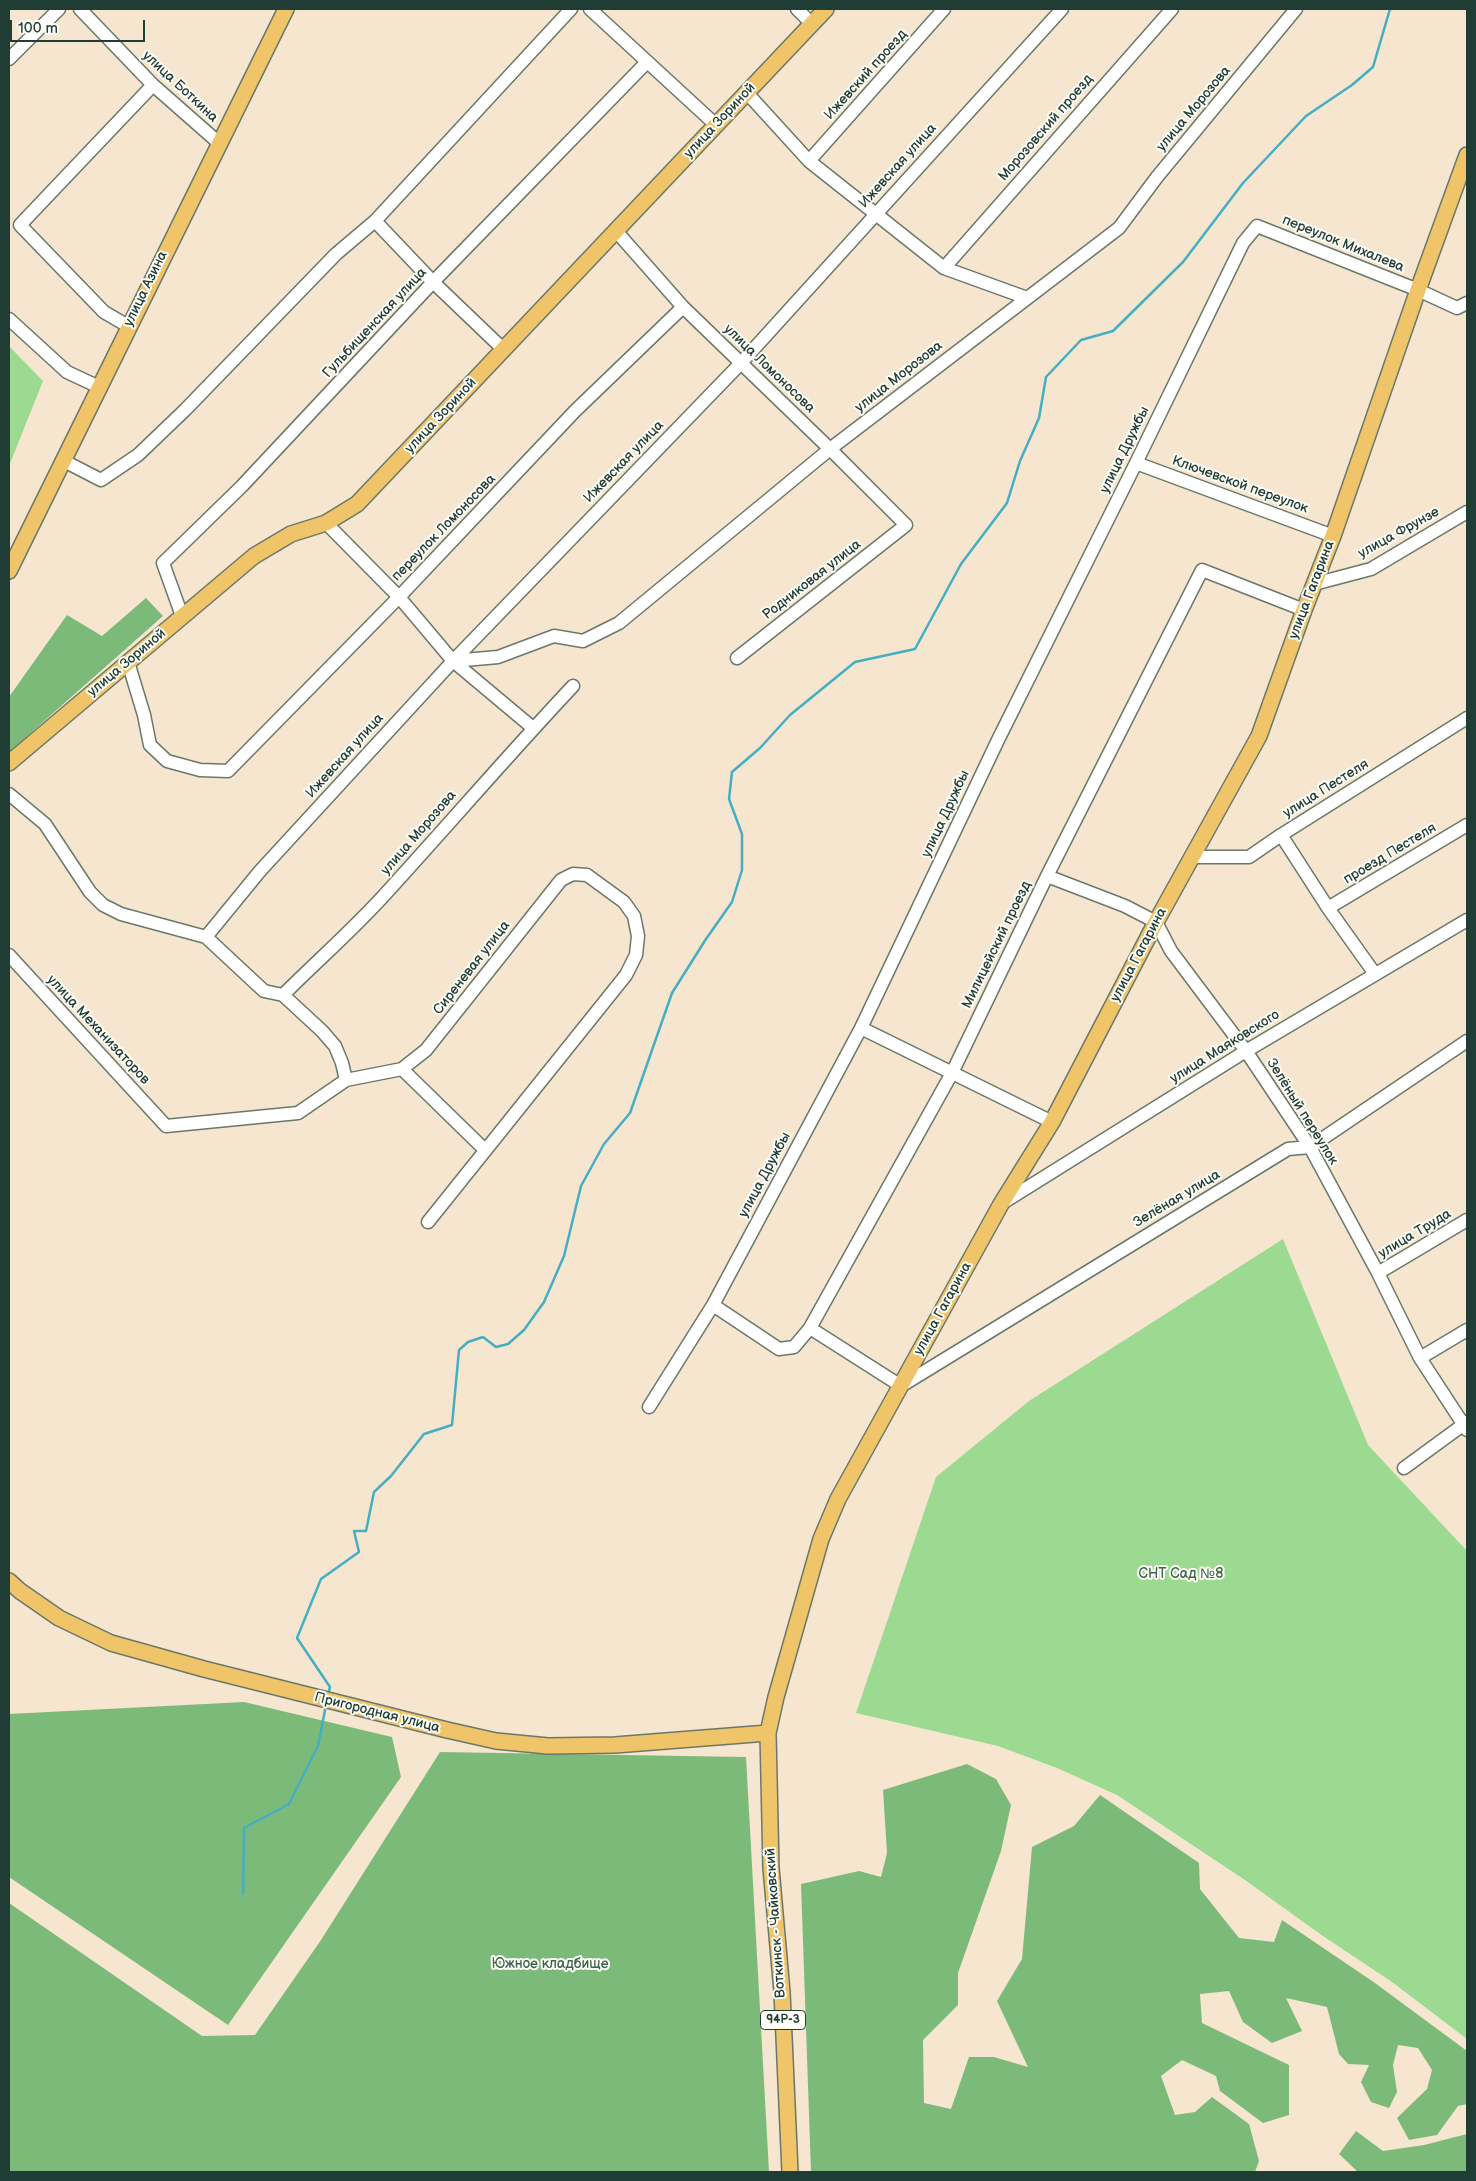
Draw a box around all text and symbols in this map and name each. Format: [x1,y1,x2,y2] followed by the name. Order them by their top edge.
[12,10,148,42] scale bar
[18,19,58,38] text: 100 m
[821,26,911,124] street label: Ижевский проезд
[139,48,221,126] street label: улица Боткина
[1153,63,1235,155] street label: улица Морозова
[995,71,1097,185] street label: Морозовский проезд
[681,80,759,162] street label: улица Зориной
[856,120,940,212] street label: Ижевская улица
[1280,212,1406,276] street label: переулок Михалева
[121,249,171,329] street label: улица Азина
[320,264,430,382] street label: Гульбищенская улица
[720,321,818,417] street label: улица Ломоносова
[852,338,946,416] street label: улица Морозова
[402,375,480,457] street label: улица Зориной
[1097,404,1153,496] street label: улица Дружбы
[580,417,668,507] street label: Ижевская улица
[1170,453,1310,517] street label: Ключевской переулок
[389,471,499,585] street label: переулок Ломоносова
[1355,504,1443,562] street label: улица Фрунзе
[759,536,865,624] street label: Родниковая улица
[1286,539,1338,641] street label: улица Гагарина
[84,625,170,701] street label: улица Зориной
[303,710,387,802] street label: Ижевская улица
[1280,756,1372,822] street label: улица Пестеля
[918,768,974,860] street label: улица Дружбы
[378,787,460,879] street label: улица Морозова
[1341,820,1439,888] street label: проезд Пестеля
[959,879,1035,1011] street label: Милицейский проезд
[1107,905,1171,1005] street label: улица Гагарина
[430,918,514,1018] street label: Сиреневая улица
[43,972,153,1088] street label: улица Механизаторов
[1167,1007,1283,1087] street label: улица Маяковского
[1263,1056,1341,1168] street label: Зелёный переулок
[735,1129,795,1221] street label: улица Дружбы
[1131,1167,1223,1231] street label: Зелёная улица
[1376,1206,1454,1262] street label: улица Труда
[910,1260,976,1358] street label: улица Гагарина
[1138,1566,1224,1582] park label: СНТ Сад №8
[313,1689,441,1737] street label: Пригородная улица
[762,1848,790,1998] street label: Воткинск - Чайковский
[491,1956,609,1972] park label: Южное кладбище
[760,2010,806,2030] road number: 94Р-3

